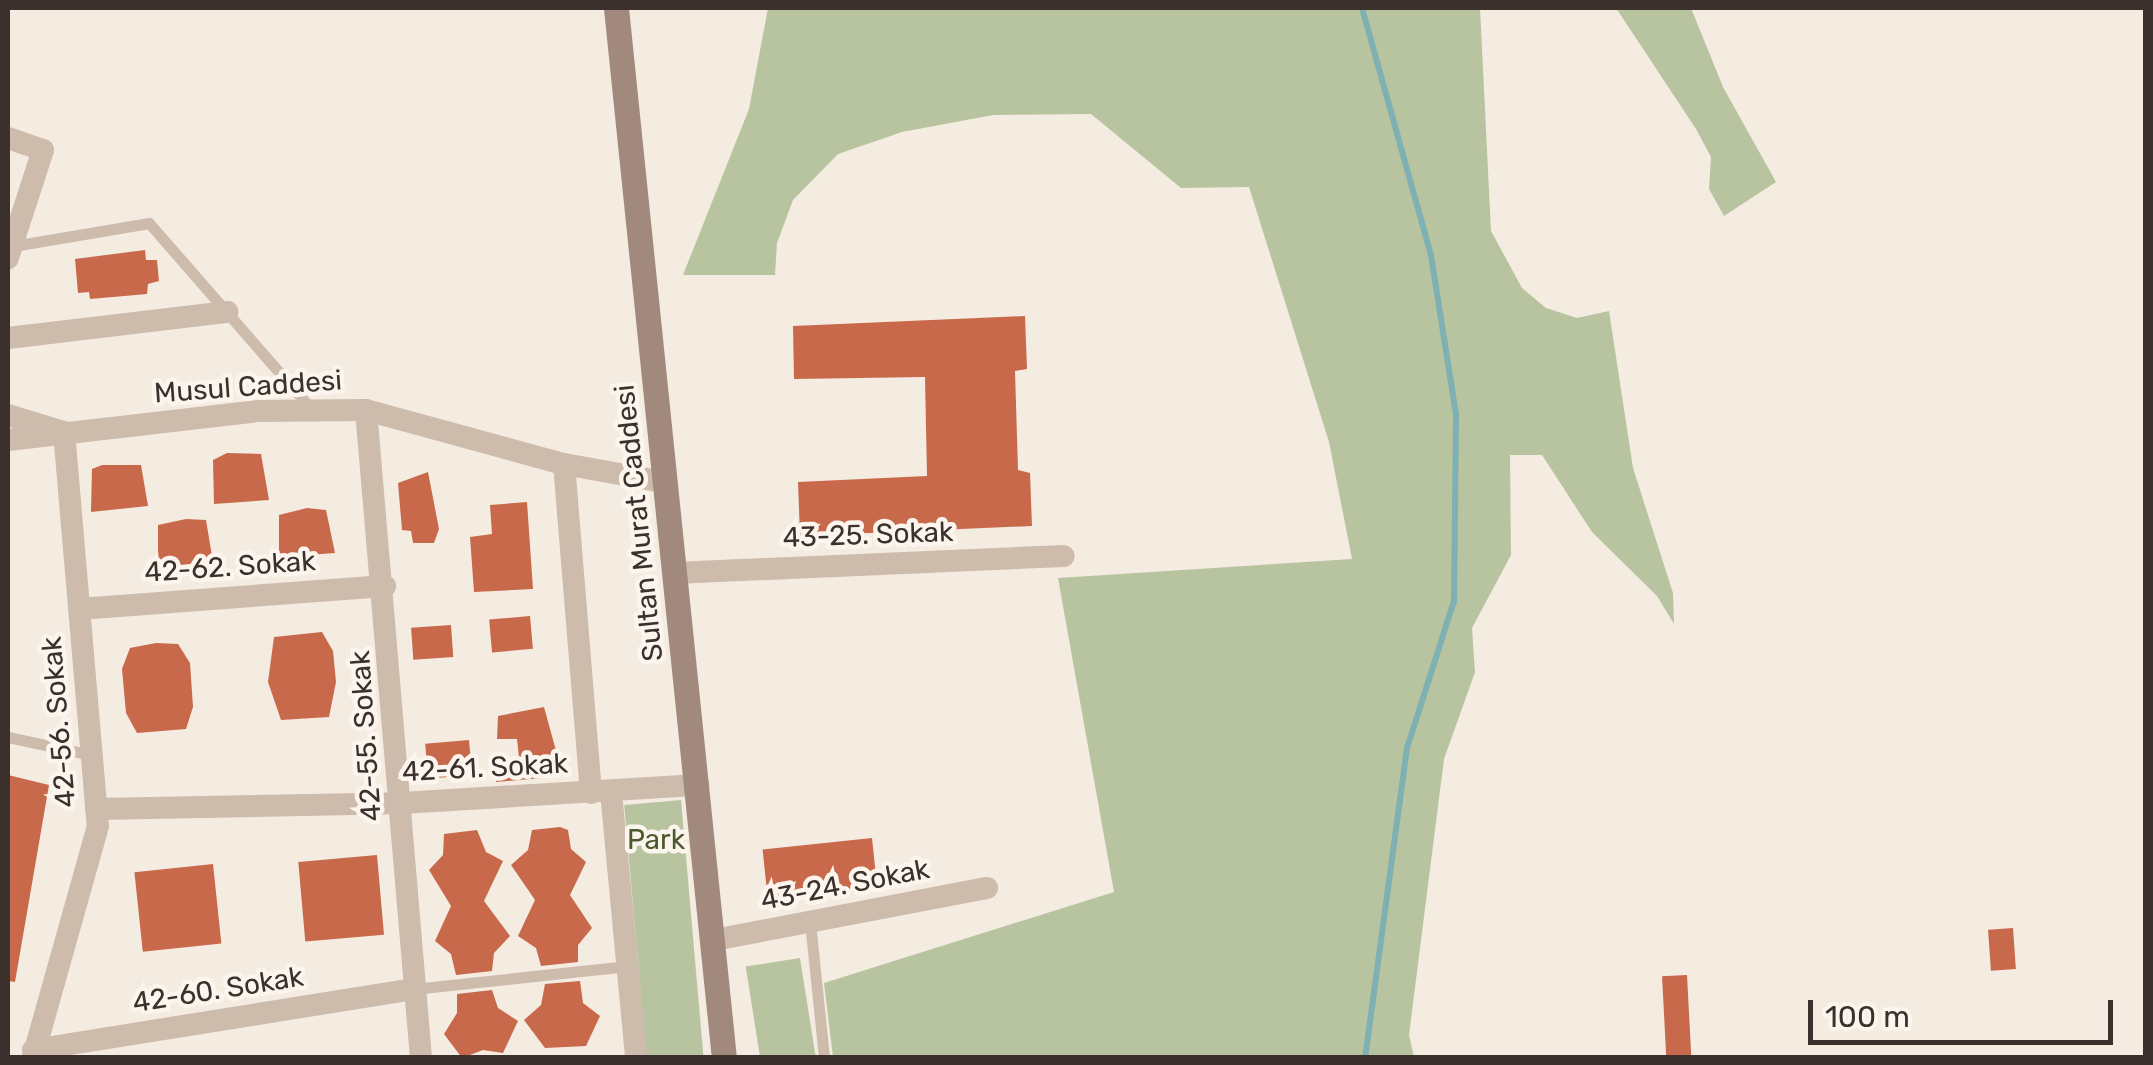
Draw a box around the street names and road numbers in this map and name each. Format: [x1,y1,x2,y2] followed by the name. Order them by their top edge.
[153,364,343,410] street label: Musul Caddesi
[608,383,670,663] street label: Sultan Murat Caddesi
[782,515,954,555] street label: 43-25. Sokak
[143,544,317,590] street label: 42-62. Sokak
[35,635,83,809] street label: 42-56. Sokak
[343,650,389,822] street label: 42-55. Sokak
[401,747,569,789] street label: 42-61. Sokak
[758,852,932,918] street label: 43-24. Sokak
[130,960,306,1020] street label: 42-60. Sokak

